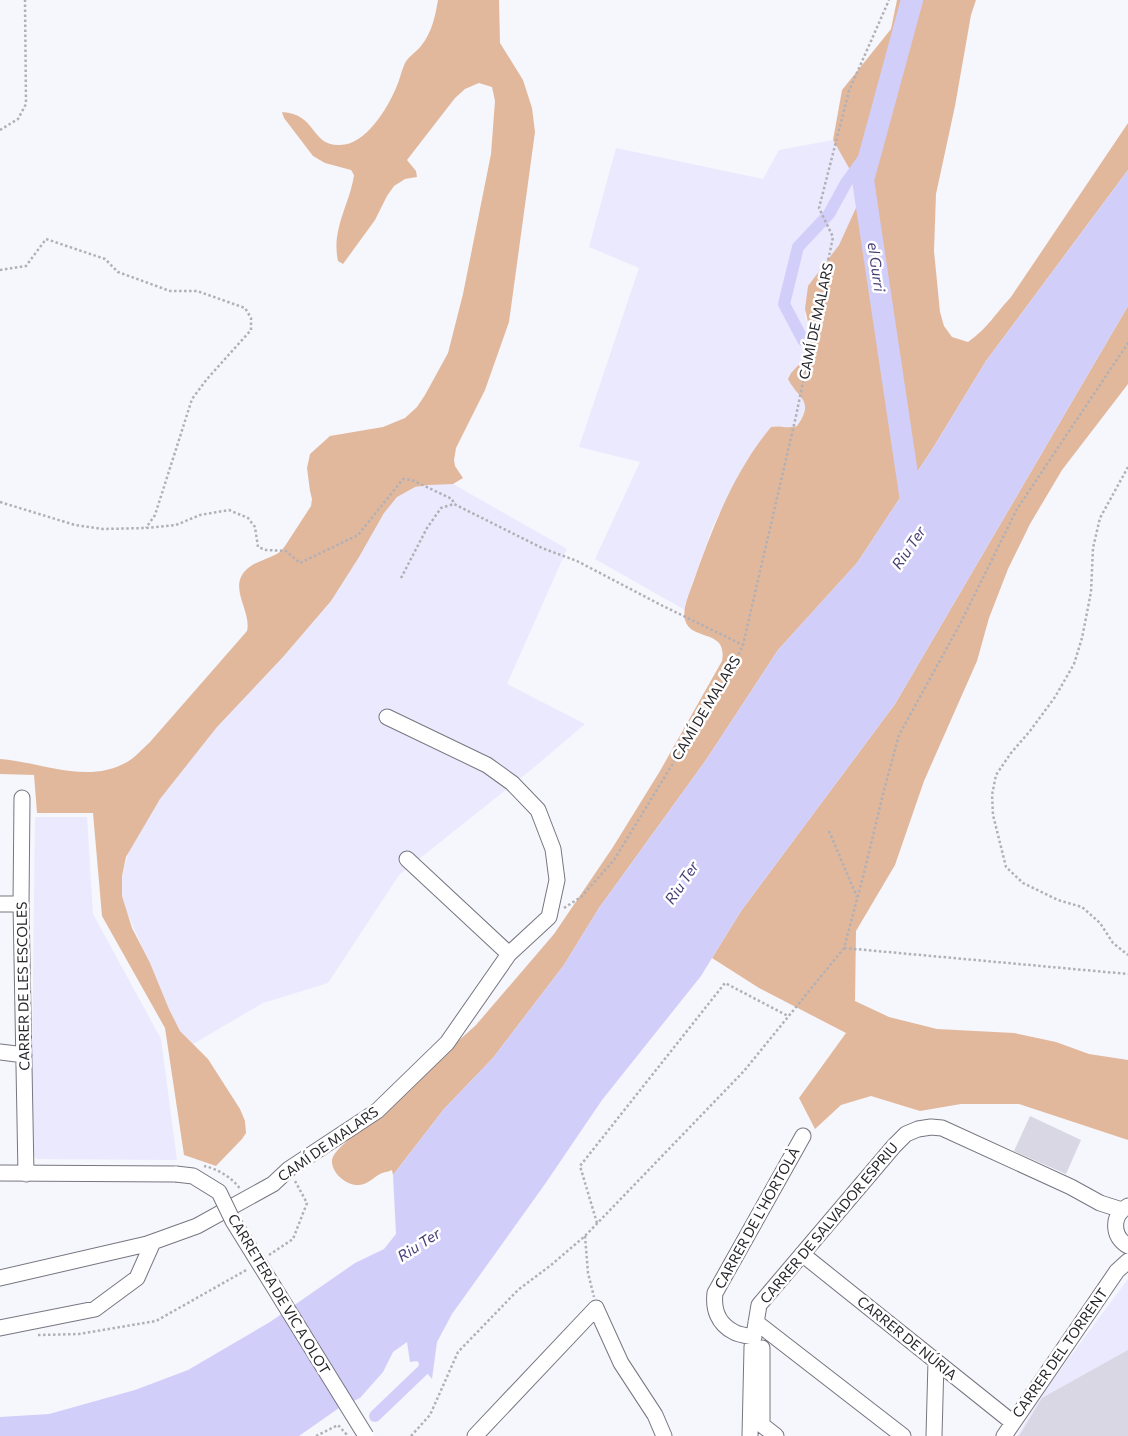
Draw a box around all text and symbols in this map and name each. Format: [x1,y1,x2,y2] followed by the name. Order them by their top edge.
[865,241,890,294] water label: el Gurri
[795,261,836,381] street label: CAMÍ DE MALARS
[887,522,929,572] water label: Riu Ter
[668,652,743,763] street label: CAMÍ DE MALARS
[660,857,702,907] water label: Riu Ter
[13,901,32,1071] street label: CARRER DE LES ESCOLES
[274,1103,381,1185] street label: CAMÍ DE MALARS
[756,1139,901,1307] street label: CARRER DE SALVADOR ESPRIU
[711,1144,803,1291] street label: CARRER DE L'HORTOLÀ
[225,1211,334,1377] street label: CARRETERA DE VIC A OLOT
[394,1223,444,1265] water label: Riu Ter
[1008,1285,1111,1421] street label: CARRER DEL TORRENT
[854,1292,961,1383] street label: CARRER DE NÚRIA

